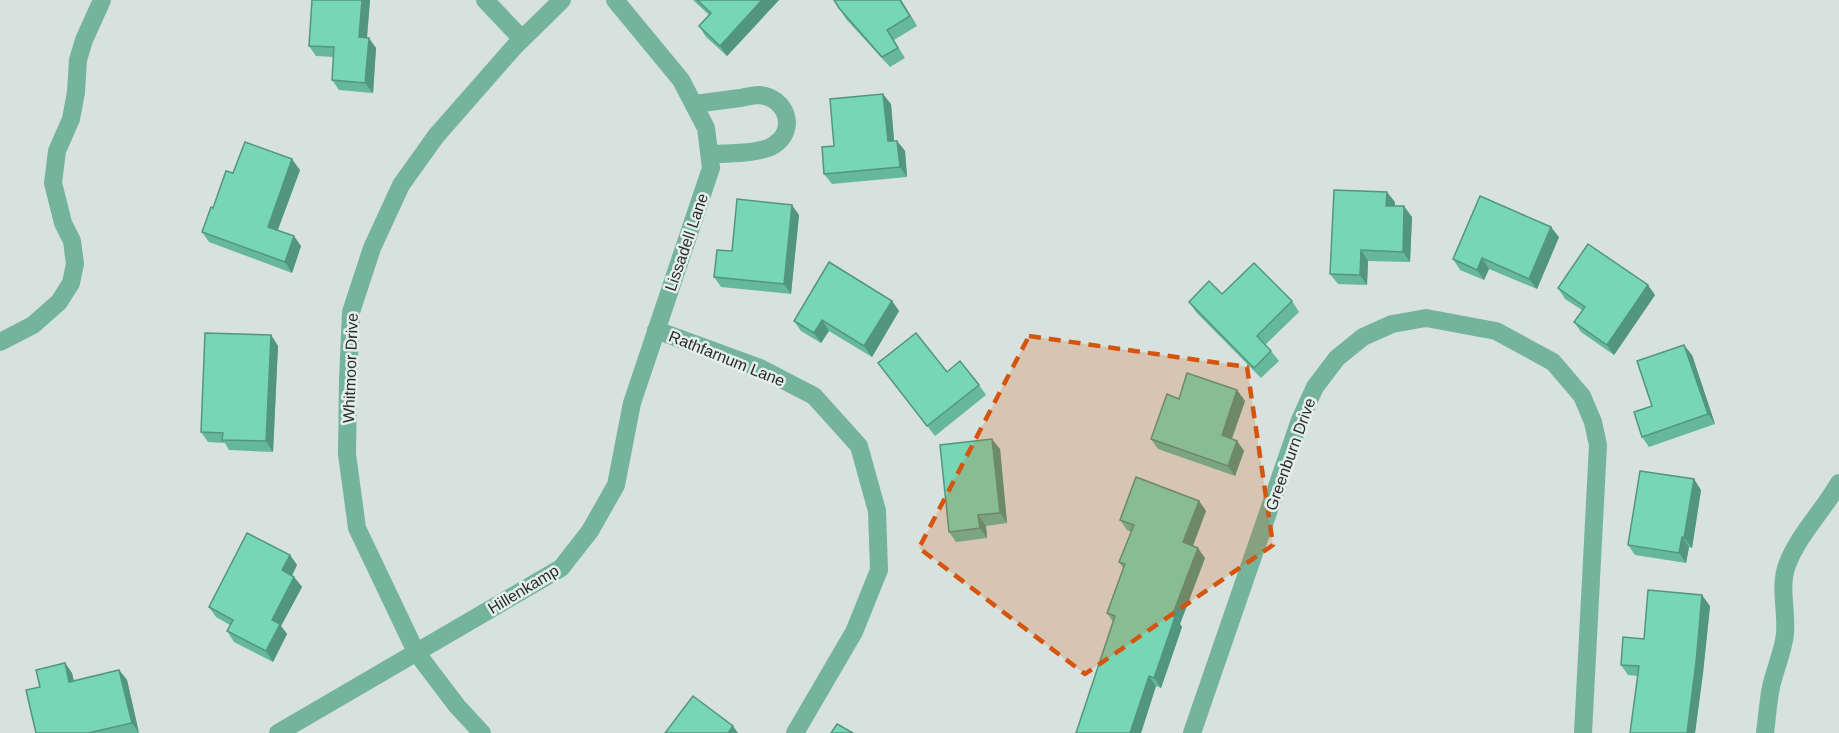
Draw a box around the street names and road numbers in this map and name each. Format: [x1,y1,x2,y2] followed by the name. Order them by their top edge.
[662,191,711,293] street label: Lissadell Lane
[340,313,361,423] street label: Whitmoor Drive
[666,327,787,390] street label: Rathfarnum Lane
[1262,396,1319,513] street label: Greenburn Drive
[485,562,562,617] street label: Hillenkamp

